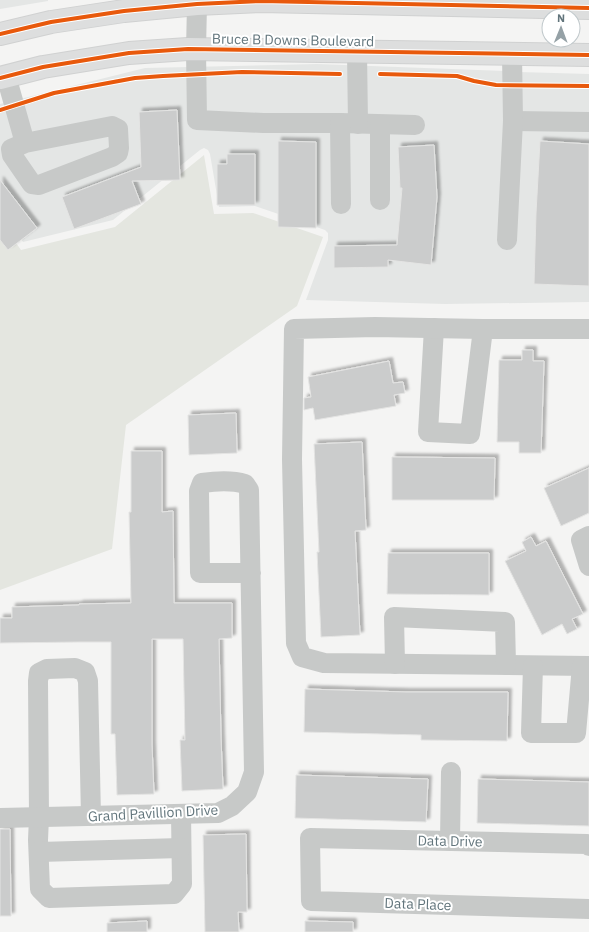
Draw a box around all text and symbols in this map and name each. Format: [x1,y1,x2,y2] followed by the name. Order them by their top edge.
[541,8,581,48] north arrow
[557,11,565,25] text: N
[212,30,374,50] street label: Bruce B Downs Boulevard
[87,801,219,825] street label: Grand Pavillion Drive
[417,831,483,851] street label: Data Drive
[384,894,452,914] street label: Data Place

